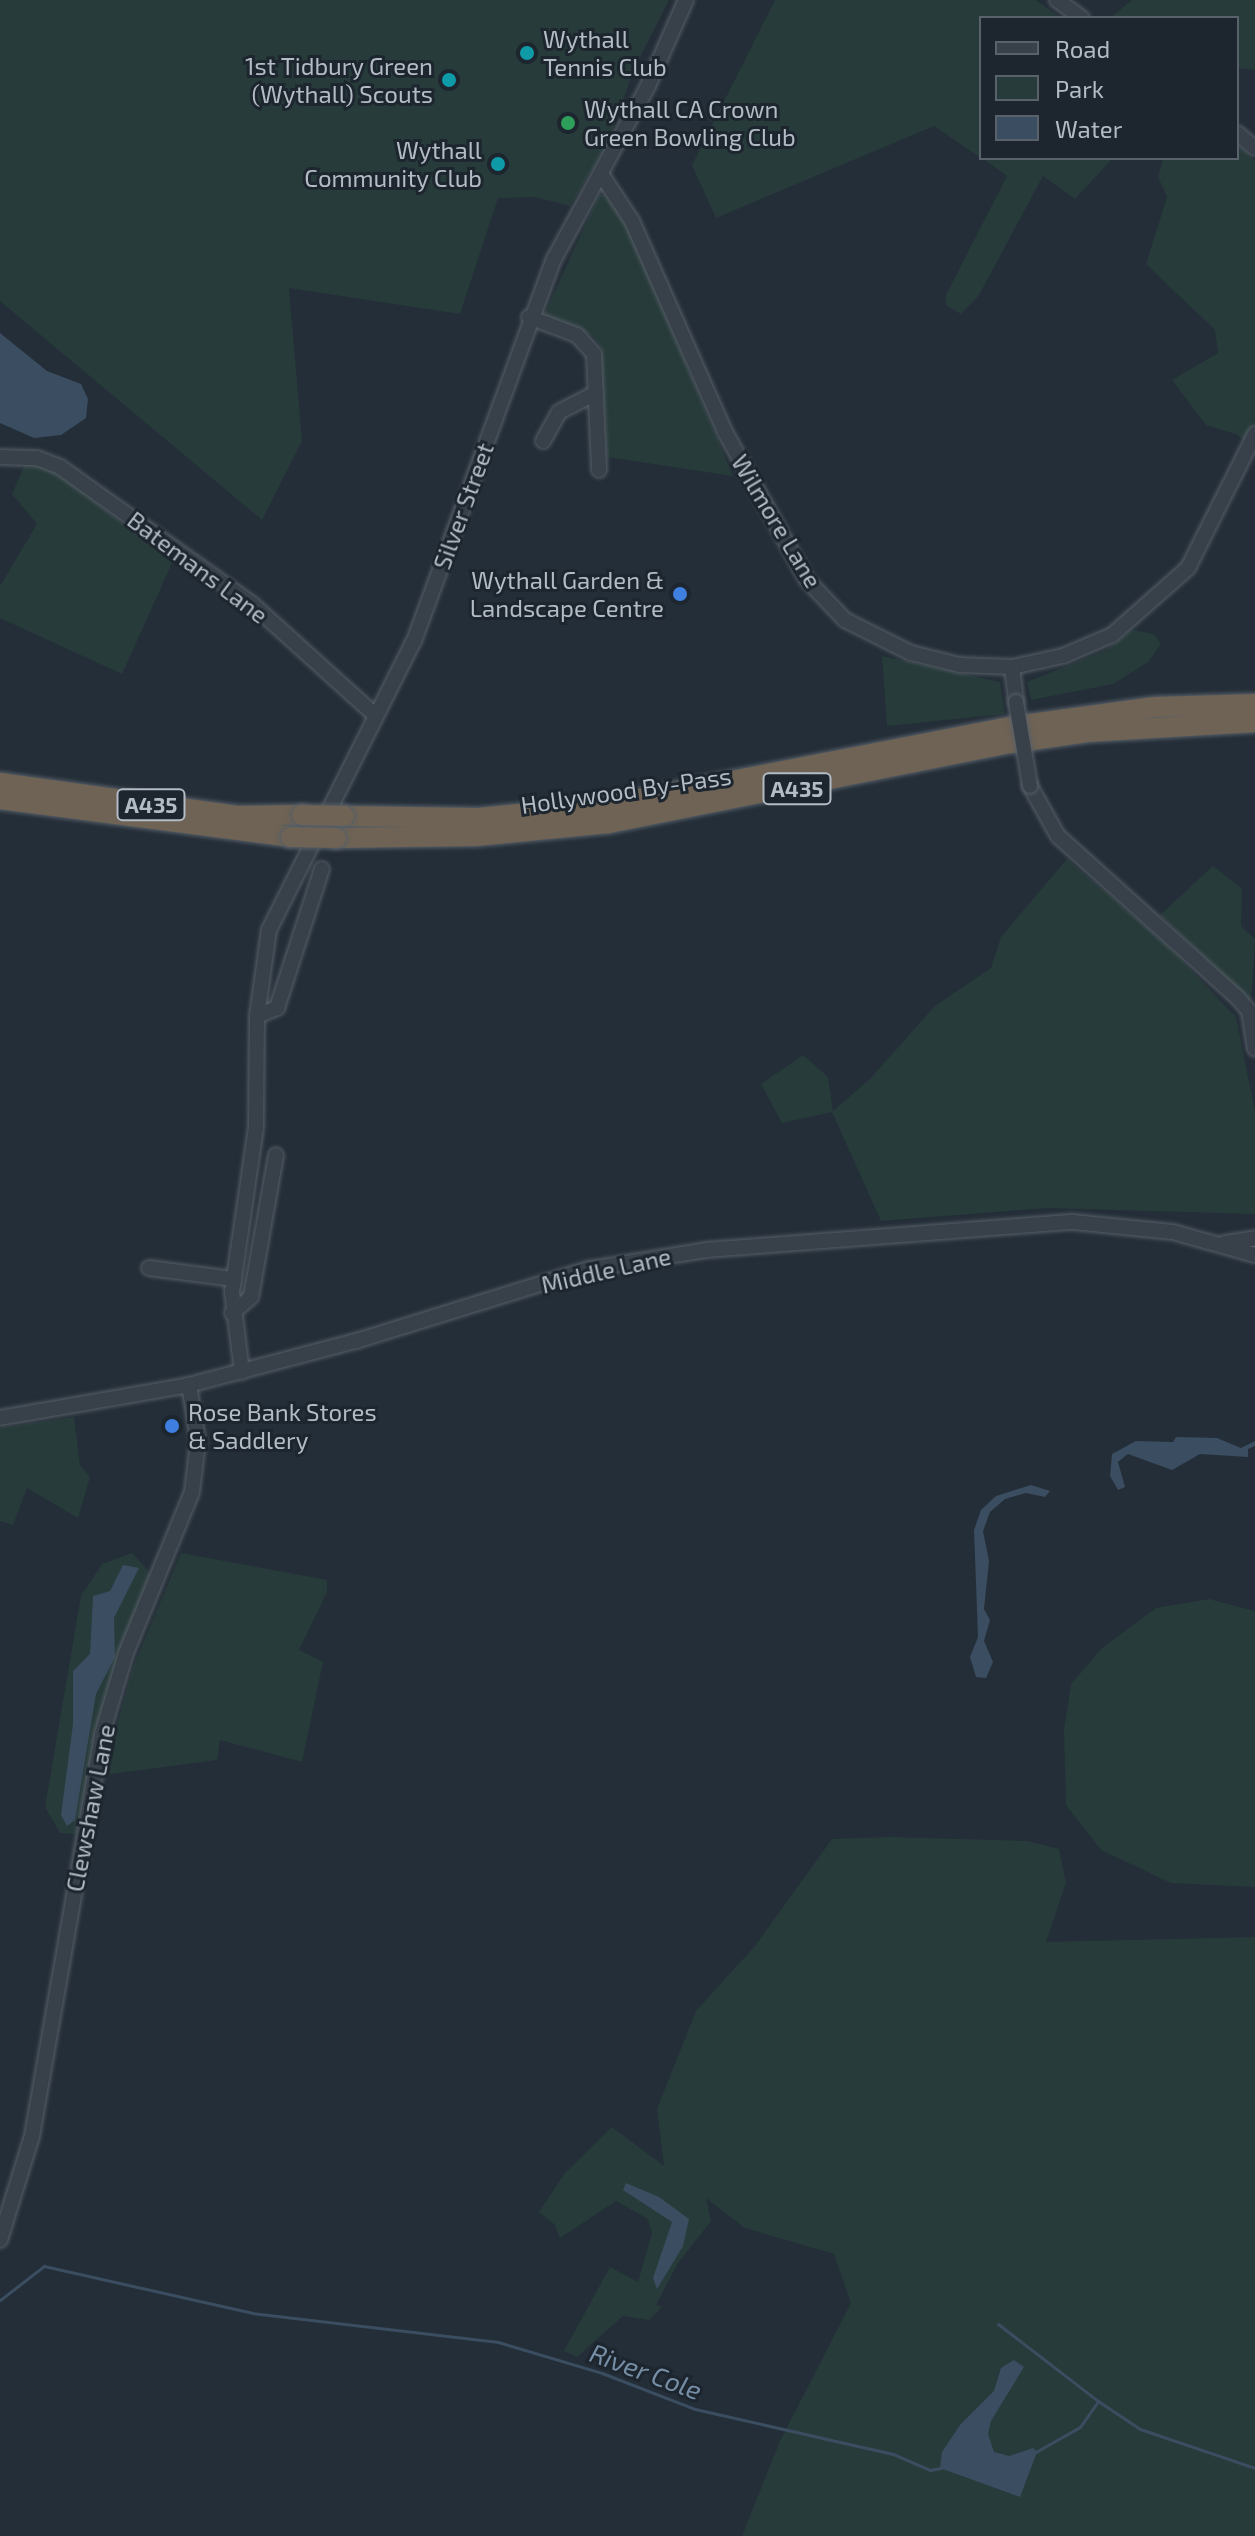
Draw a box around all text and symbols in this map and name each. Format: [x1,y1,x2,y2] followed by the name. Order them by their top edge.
[979,16,1239,160] legend
[543,25,667,81] place label: Wythall Tennis Club
[1055,34,1110,63] text: Road
[518,44,536,62] marker: Wythall Tennis Club
[244,52,433,108] place label: 1st Tidbury Green (Wythall) Scouts
[440,71,458,89] marker: 1st Tidbury Green (Wythall) Scouts
[1055,74,1104,103] text: Park
[584,95,796,151] place label: Wythall CA Crown Green Bowling Club
[559,114,577,132] marker: Wythall CA Crown Green Bowling Club
[1055,114,1122,143] text: Water
[304,136,482,192] place label: Wythall Community Club
[489,155,507,173] marker: Wythall Community Club
[427,439,499,573] street label: Silver Street
[726,449,828,593] street label: Wilmore Lane
[122,505,274,629] street label: Batemans Lane
[470,566,664,622] place label: Wythall Garden & Landscape Centre
[671,585,689,603] marker: Wythall Garden & Landscape Centre
[519,761,733,819] street label: Hollywood By-Pass
[761,771,833,807] road number: A435
[115,787,187,823] road number: A435
[538,1241,674,1299] street label: Middle Lane
[188,1398,377,1454] place label: Rose Bank Stores & Saddlery
[163,1417,181,1435] marker: Rose Bank Stores & Saddlery
[60,1722,120,1894] street label: Clewshaw Lane
[586,2336,706,2406] water label: River Cole

